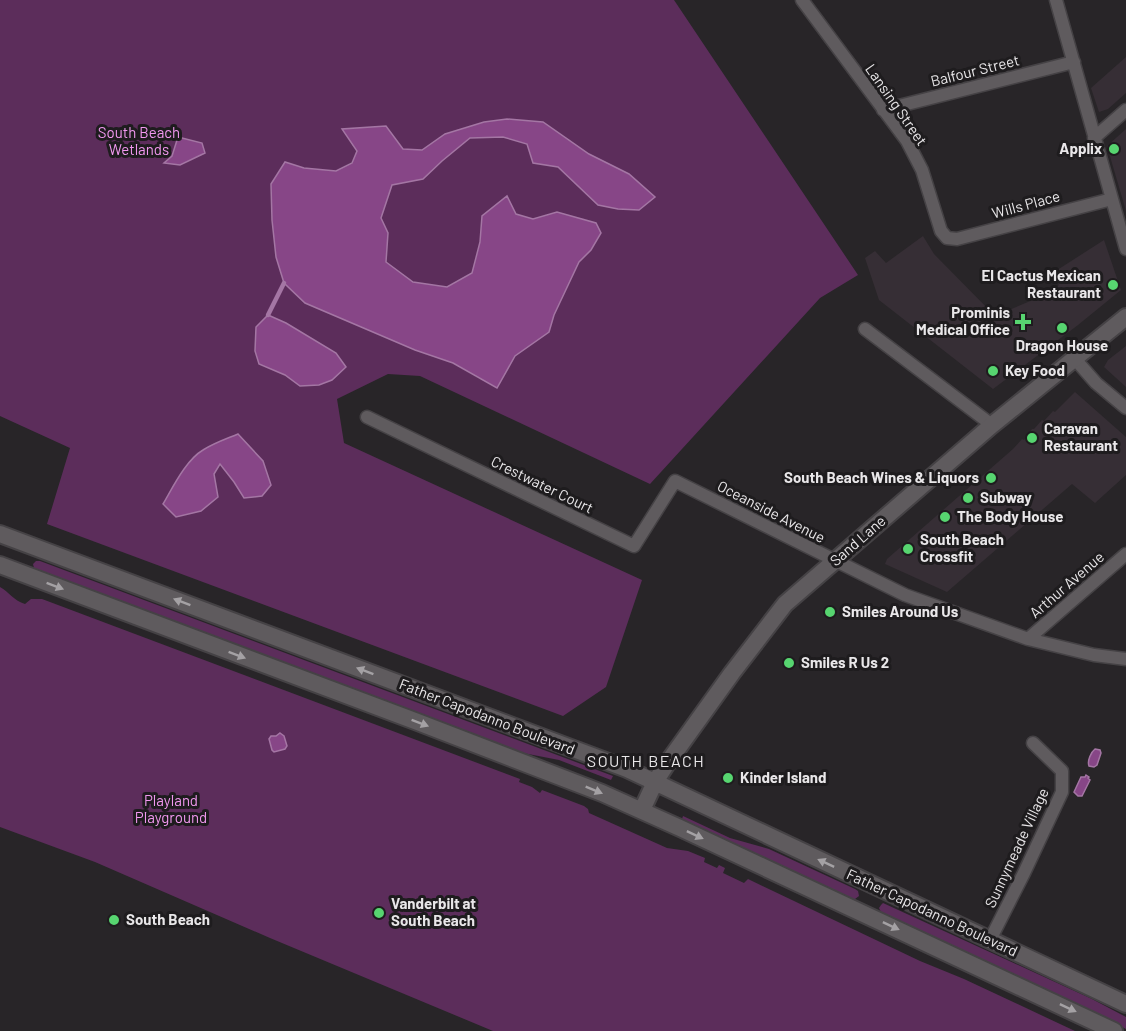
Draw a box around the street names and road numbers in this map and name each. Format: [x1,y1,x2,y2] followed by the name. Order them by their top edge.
[929,50,1021,90] street label: Balfour Street
[862,60,932,149] street label: Lansing Street
[990,186,1062,222] street label: Wills Place
[488,452,596,517] street label: Crestwater Court
[715,476,828,546] street label: Oceanside Avenue
[826,511,889,569] street label: Sand Lane
[1026,547,1107,621] street label: Arthur Avenue
[397,674,578,758] street label: Father Capodanno Boulevard
[980,785,1052,910] street label: Sunnymeade Village
[844,864,1021,960] street label: Father Capodanno Boulevard

